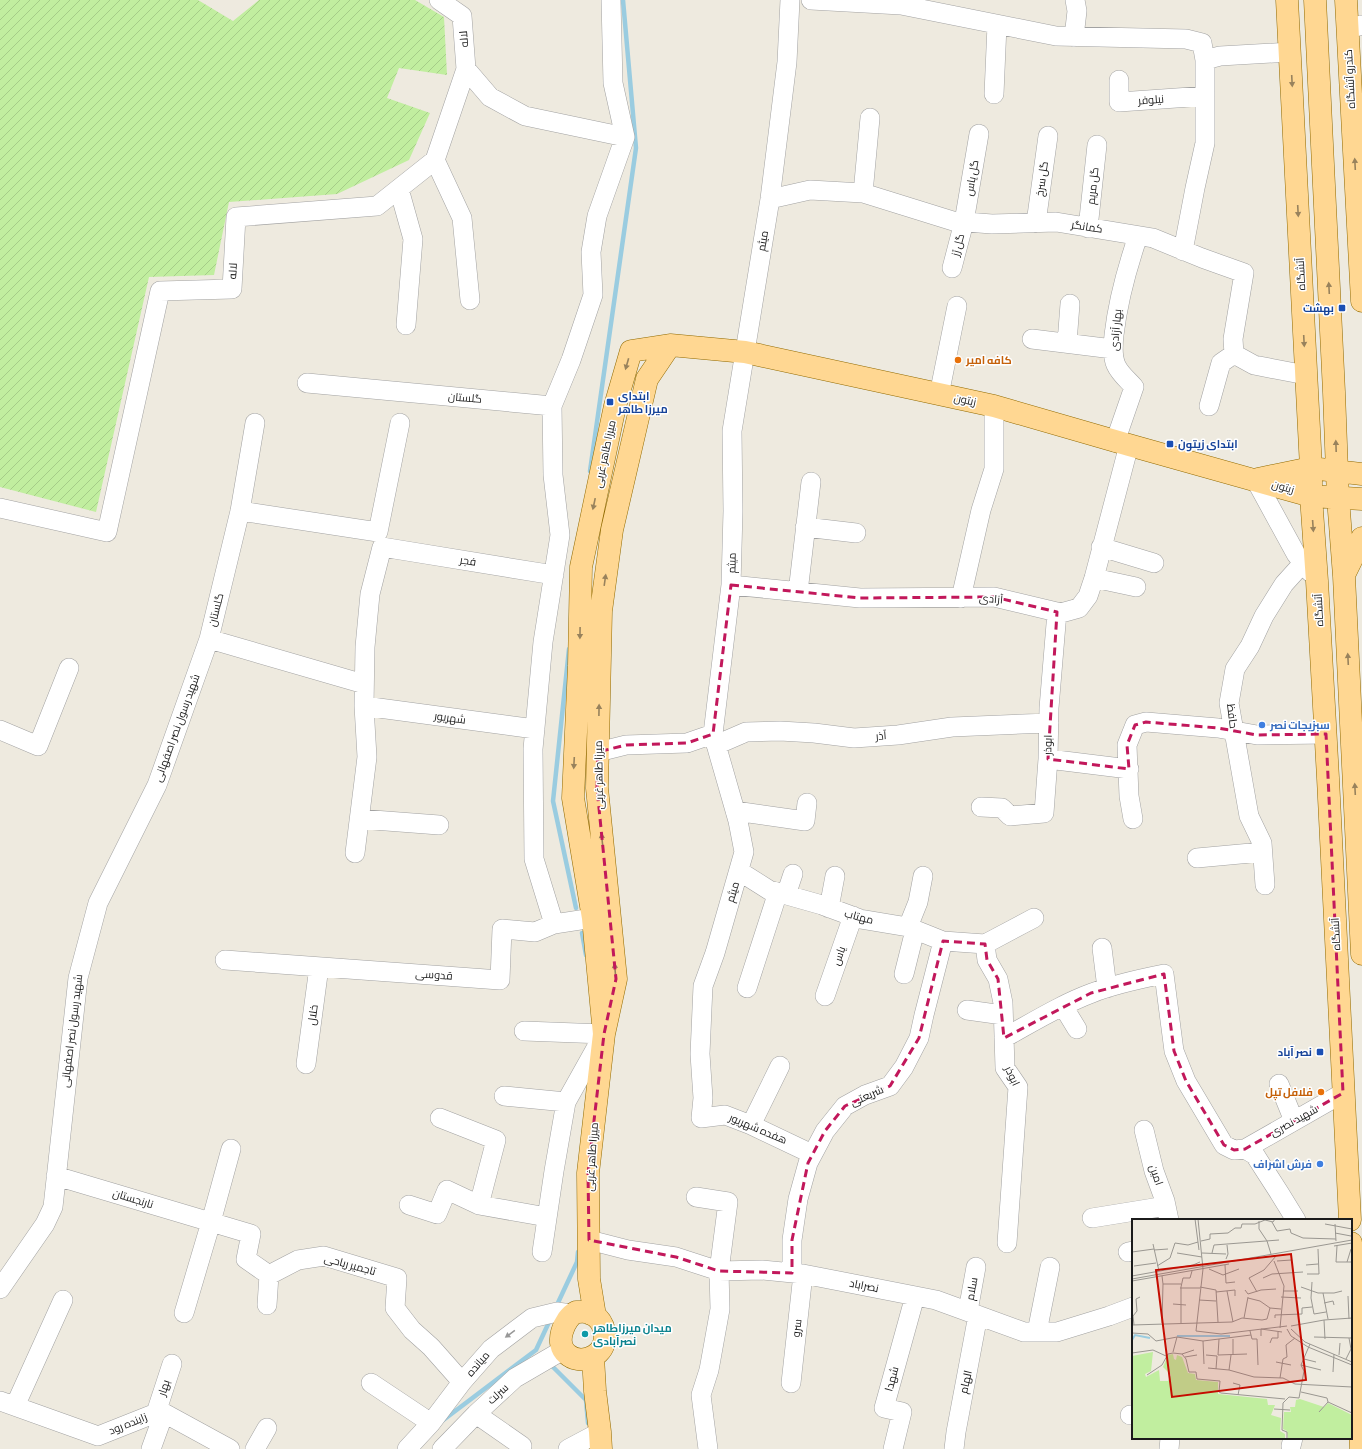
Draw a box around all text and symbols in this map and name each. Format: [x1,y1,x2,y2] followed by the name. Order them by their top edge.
[458,30,470,48] street label: لاله
[1342,49,1358,109] street label: کندرو آتشگاه
[1288,75,1295,87] one-way arrow
[1137,94,1164,107] street label: نیلوفر
[1351,158,1358,170] one-way arrow
[963,159,982,197] street label: گل یاس
[1034,161,1052,198] street label: گل سرخ
[1086,167,1102,205] street label: گل مریم
[1295,205,1301,218] one-way arrow
[1069,219,1104,236] street label: کمانگر
[756,230,772,252] street label: میثم
[949,233,967,259] street label: گل رُز
[1294,257,1307,291] street label: آتشگاه
[227,262,239,280] street label: لاله
[1326,281,1332,294] one-way arrow
[1303,303,1334,316] place label: بهشت
[1337,303,1347,313] marker: بهشت
[1108,308,1124,352] street label: بهار آزادی
[1301,335,1308,347] one-way arrow
[953,355,963,365] marker: کافه امیر
[965,355,1012,367] place label: کافه امیر
[624,358,630,370] one-way arrow
[447,391,482,406] street label: گلستان
[617,391,668,416] place label: ابتدای میرزا طاهر
[953,392,977,409] street label: زیتون
[605,397,615,407] marker: ابتدای میرزا طاهر
[592,419,619,489] street label: میرزا طاهر غربی
[1165,439,1175,449] marker: ابتدای زیتون
[1178,439,1238,452] place label: ابتدای زیتون
[1333,439,1339,452] one-way arrow
[1270,479,1296,496] street label: زیتون
[591,498,597,510] one-way arrow
[1309,520,1316,532] one-way arrow
[726,552,740,574] street label: میثم
[458,554,477,569] street label: فجر
[602,574,608,586] one-way arrow
[978,591,1004,607] street label: آزادی
[207,592,226,628] street label: گلستان
[1312,593,1325,627] street label: آتشگاه
[576,627,583,639] one-way arrow
[1345,652,1351,665] one-way arrow
[152,673,203,784] street label: شهید رسول نصر اصفهانی
[596,703,602,716] one-way arrow
[1225,703,1239,729] street label: حافظ
[432,710,467,727] street label: شهریور
[1257,720,1267,730] marker: سبزیجات نصر
[1269,720,1330,732] place label: سبزیجات نصر
[874,729,887,743] street label: آذر
[1042,735,1055,756] street label: ابوذر
[593,740,606,810] street label: میرزا طاهر غربی
[571,757,578,769] one-way arrow
[1351,783,1358,795] one-way arrow
[599,833,606,845] one-way arrow
[725,880,743,904] street label: میثم
[843,908,875,927] street label: مهتاب
[1329,917,1342,951] street label: آتشگاه
[830,945,848,967] street label: یاس
[612,963,618,975] one-way arrow
[415,968,453,983] street label: قدوسی
[60,974,85,1088] street label: شهید رسول نصر اصفهانی
[306,1004,321,1026] street label: خلال
[1278,1046,1312,1059] place label: نصر آباد
[1315,1047,1325,1057] marker: نصر آباد
[1001,1063,1021,1088] street label: ابوذر
[849,1084,886,1109] street label: شریعتی
[1265,1087,1313,1101] place label: فلافل تپل
[1316,1087,1326,1097] marker: فلافل تپل
[1268,1103,1320,1139] street label: شهید نصری
[726,1111,789,1147] street label: هفده شهریور
[584,1122,601,1192] street label: میرزا طاهر غربی
[1253,1159,1312,1171] place label: فرش اشراف
[1315,1159,1325,1169] marker: فرش اشراف
[1146,1163,1165,1187] street label: امین
[111,1188,155,1211] street label: نارنجستان
[1132,1219,1352,1439] inset map
[323,1253,377,1278] street label: تاجمیر ریاحی
[965,1277,981,1302] street label: سلام
[848,1278,880,1295] street label: نصراباد
[791,1318,804,1338] street label: سرو
[592,1323,672,1348] place label: میدان میرزاطاهر نصرآبادی
[580,1329,590,1339] marker: میدان میرزاطاهر نصرآبادی
[505,1330,516,1338] one-way arrow
[464,1350,492,1378] street label: میانده
[883,1365,902,1393] street label: شهدا
[958,1369,976,1395] street label: الهام
[156,1378,173,1399] street label: بهار
[485,1382,511,1407] street label: سرلت
[107,1411,149,1438] street label: زاینده رود

